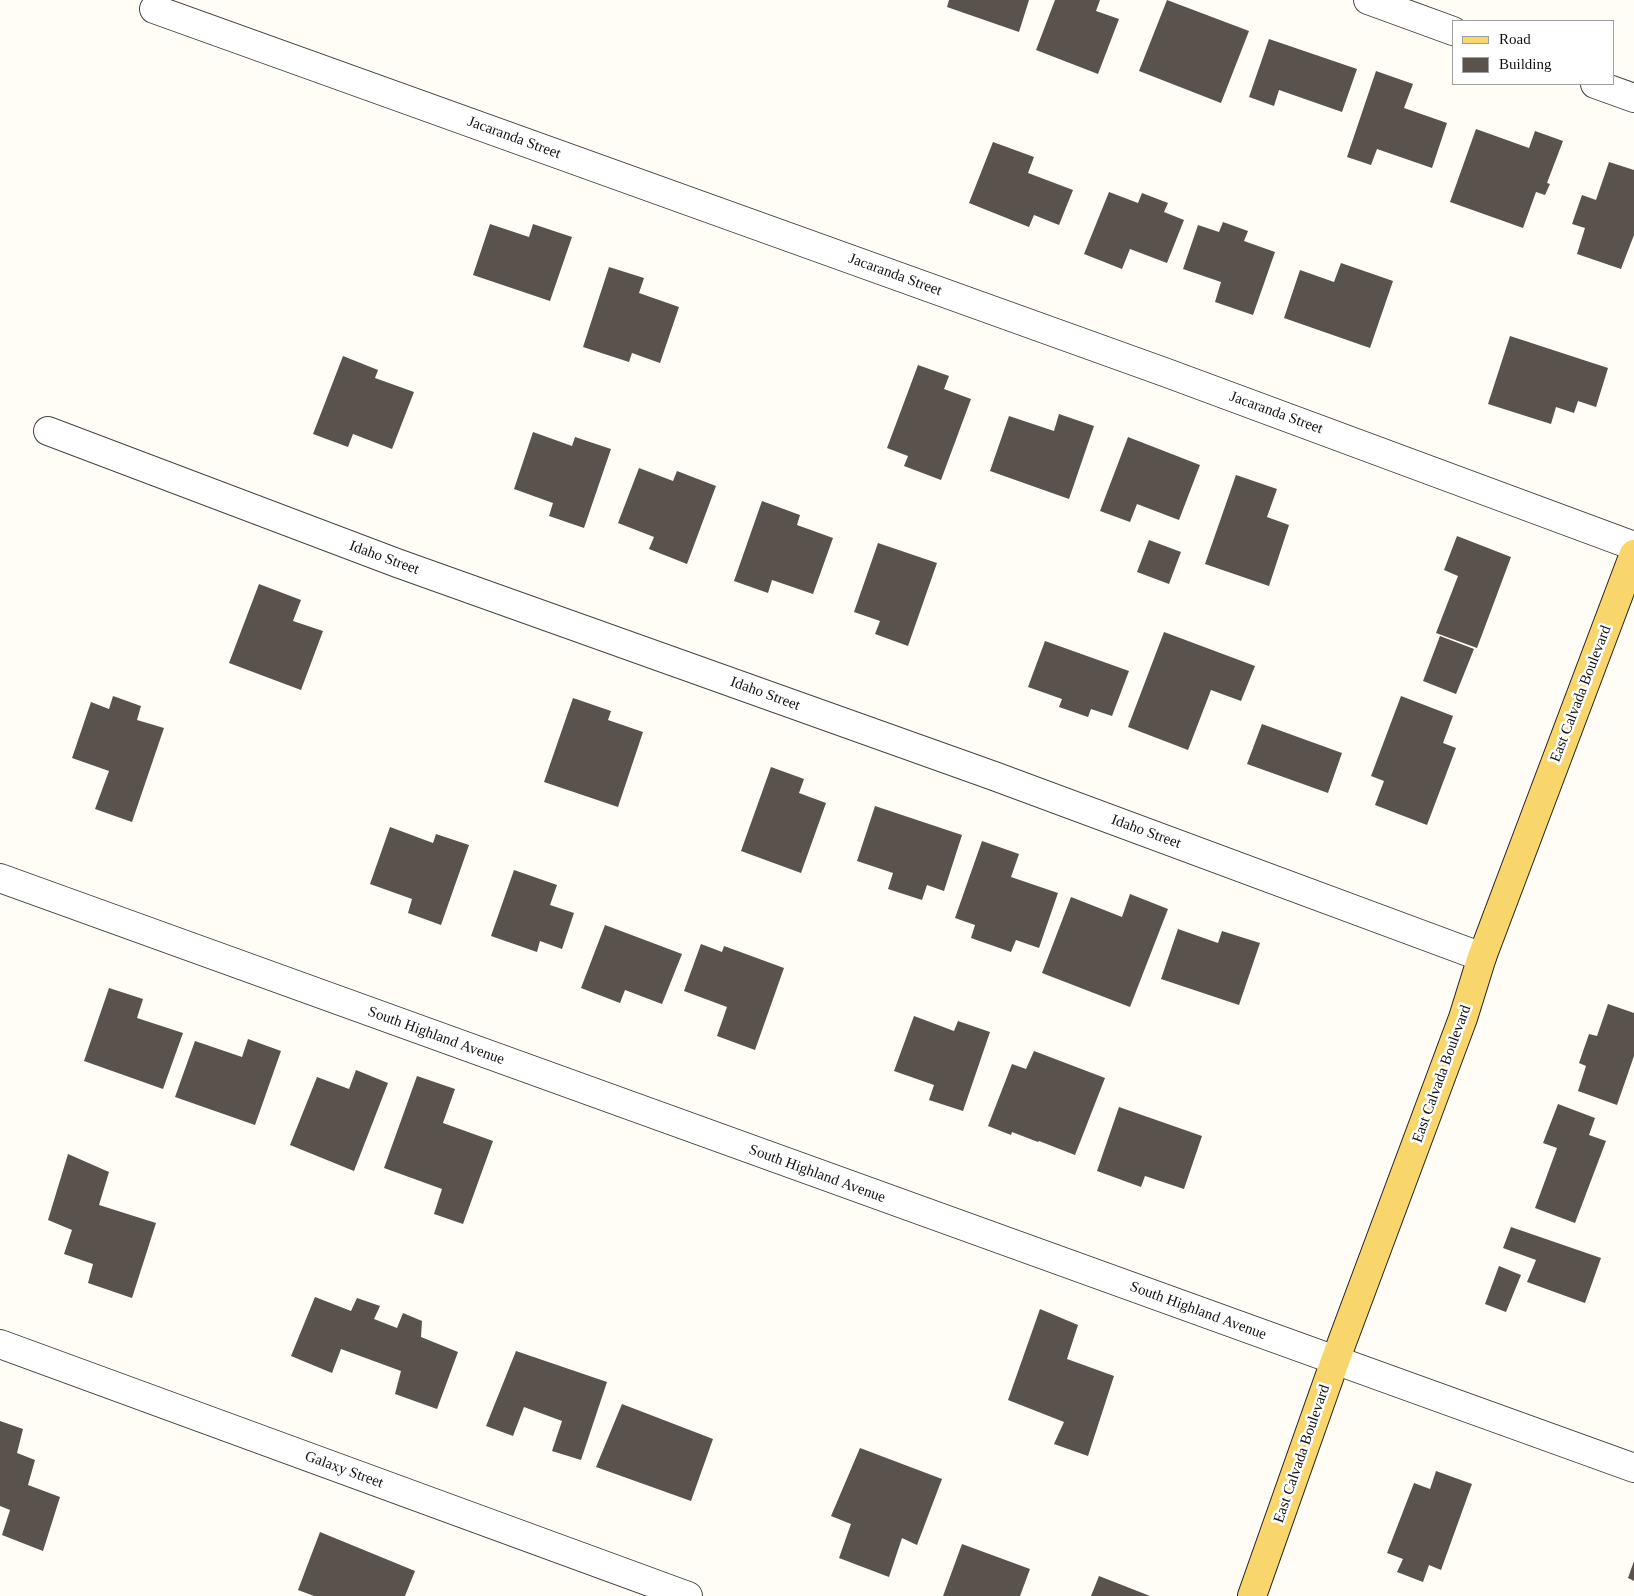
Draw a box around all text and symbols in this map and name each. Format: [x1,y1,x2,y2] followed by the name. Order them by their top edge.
[1452,20,1614,85] legend
[1499,31,1531,47] text: Road
[1499,56,1552,72] text: Building
[465,113,563,163] street label: Jacaranda Street
[846,250,944,300] street label: Jacaranda Street
[1227,388,1325,438] street label: Jacaranda Street
[347,537,421,579] street label: Idaho Street
[1547,623,1615,765] street label: East Calvada Boulevard
[728,673,802,715] street label: Idaho Street
[1109,811,1183,853] street label: Idaho Street
[365,1003,507,1069] street label: South Highland Avenue
[1409,1003,1475,1145] street label: East Calvada Boulevard
[746,1141,888,1207] street label: South Highland Avenue
[1127,1278,1269,1344] street label: South Highland Avenue
[1270,1383,1334,1525] street label: East Calvada Boulevard
[302,1448,386,1492] street label: Galaxy Street

